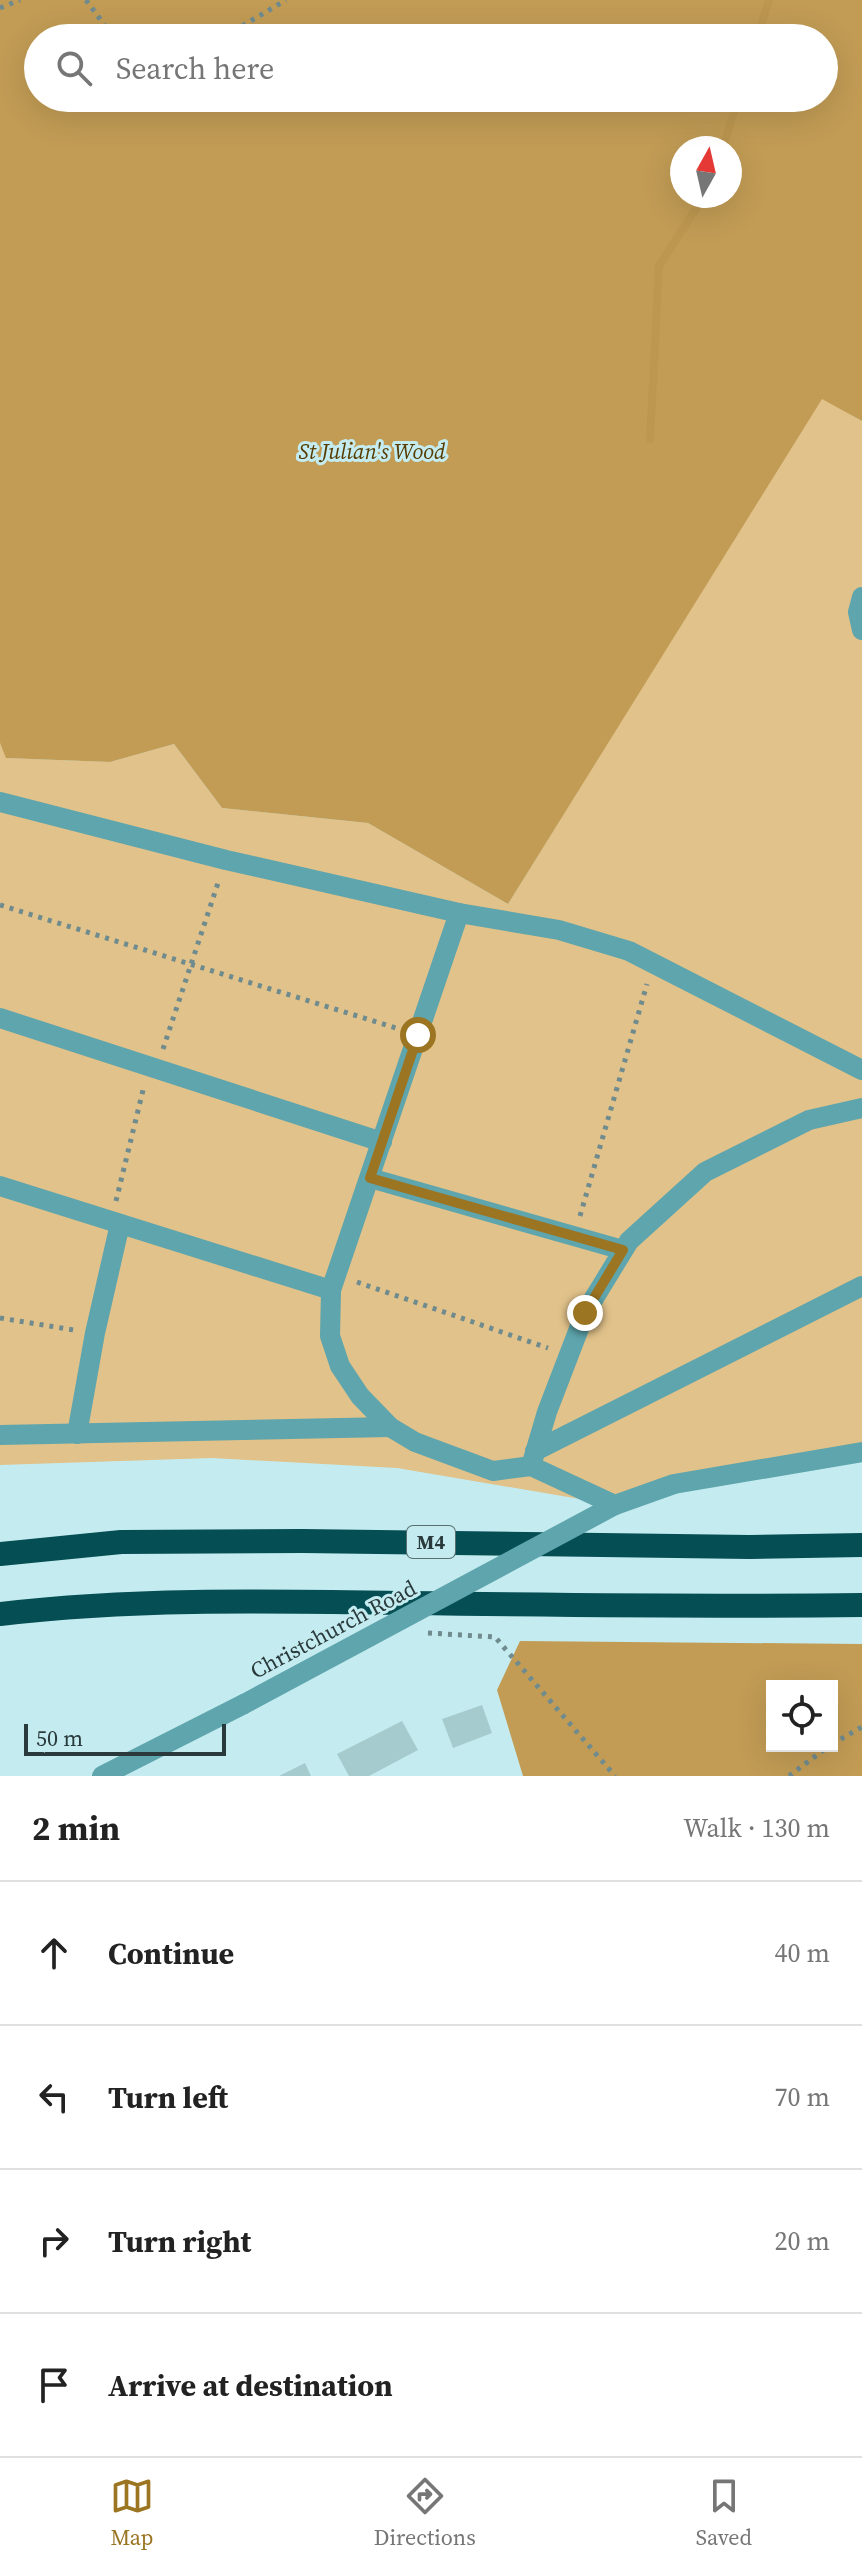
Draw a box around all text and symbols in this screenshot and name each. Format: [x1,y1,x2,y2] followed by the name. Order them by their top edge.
[24,24,838,112] search box
[52,46,96,90] icon: search
[116,48,274,89] text: Search here
[670,136,742,208] north arrow
[299,436,446,466] park label: St Julian's Wood
[400,1017,436,1053] route start
[567,1295,603,1331] route end
[407,1526,455,1558] road number: M4
[245,1572,422,1685] street label: Christchurch Road
[766,1680,838,1752] map controls
[766,1680,838,1752] button: locate
[24,1720,226,1756] scale bar
[36,1723,83,1753] text: 50 m
[32,1805,120,1851] text: 2 min
[683,1810,830,1846] text: Walk · 130 m
[32,1931,76,1975] icon: ahead
[108,1933,234,1974] text: Continue
[775,1935,830,1971] text: 40 m
[32,2075,76,2119] icon: left
[108,2077,228,2118] text: Turn left
[775,2079,830,2115] text: 70 m
[32,2219,76,2263] icon: right
[108,2221,251,2262] text: Turn right
[775,2223,830,2259] text: 20 m
[32,2363,76,2407] icon: arrive
[108,2365,393,2406] text: Arrive at destination
[110,2474,154,2552] tab: Map
[374,2474,476,2552] tab: Directions
[696,2474,752,2552] tab: Saved

